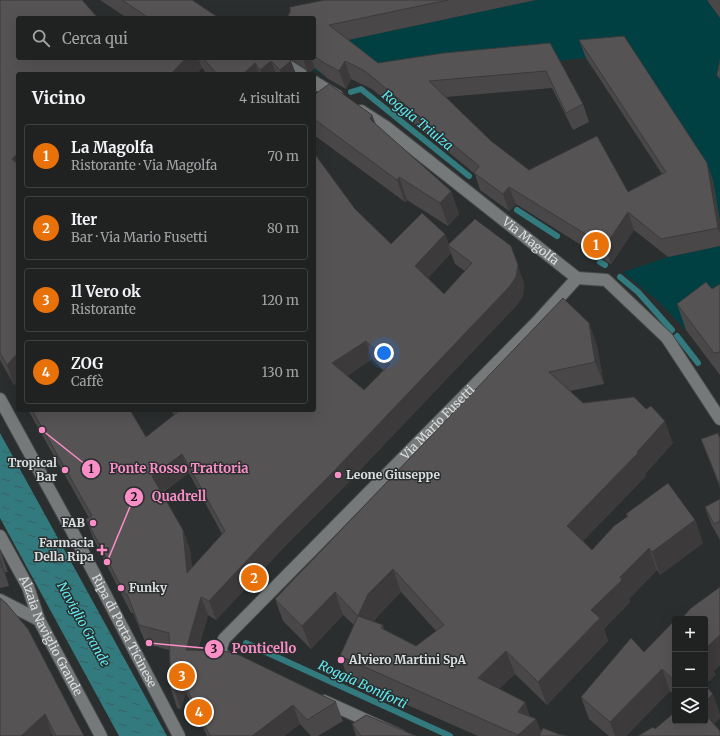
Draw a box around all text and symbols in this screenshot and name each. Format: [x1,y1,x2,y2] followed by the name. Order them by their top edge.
[16,16,316,60] search box
[30,27,52,49] icon: search
[62,29,128,48] text: Cerca qui
[379,86,457,154] water label: Roggia Triulza
[32,87,85,109] text: Vicino
[239,90,300,107] text: 4 risultati
[71,138,154,157] text: La Magolfa
[43,148,49,165] text: 1
[268,148,299,165] text: 70 m
[71,157,217,174] text: Ristorante · Via Magolfa
[71,210,97,229] text: Iter
[499,213,563,268] street label: Via Magolfa
[42,220,50,237] text: 2
[267,220,299,237] text: 80 m
[71,229,207,246] text: Bar · Via Mario Fusetti
[583,230,609,260] pin: 1
[71,282,141,301] text: Il Vero ok
[42,292,50,309] text: 3
[261,292,299,309] text: 120 m
[71,301,136,318] text: Ristorante
[374,343,394,363] your location
[71,354,103,373] text: ZOG
[42,364,50,381] text: 4
[262,364,299,381] text: 130 m
[71,373,103,390] text: Caffè
[397,382,478,463] street label: Via Mario Fusetti
[8,455,57,484] place label: Tropical Bar
[81,456,257,481] callout: Ponte Rosso Trattoria
[109,460,249,477] text: Ponte Rosso Trattoria
[88,461,94,476] text: 1
[60,465,70,475] marker: Tropical Bar
[346,467,440,482] place label: Leone Giuseppe
[333,470,343,480] marker: Leone Giuseppe
[124,484,214,509] callout: Quadrell
[152,488,206,505] text: Quadrell
[130,489,138,504] text: 2
[61,515,86,530] place label: FAB
[88,518,98,528] marker: FAB
[34,535,94,564] place label: Farmacia Della Ripa
[97,545,107,555] marker: Farmacia Della Ripa
[241,563,267,593] pin: 2
[89,571,160,690] street label: Ripa di Porta Ticinese
[16,572,86,698] street label: Alzaia Naviglio Grande
[53,579,114,670] water label: Naviglio Grande
[129,580,168,595] place label: Funky
[116,583,126,593] marker: Funky
[672,616,708,724] map controls
[672,616,708,652] button: +
[204,636,304,661] callout: Ponticello
[232,640,296,657] text: Ponticello
[211,641,218,656] text: 3
[348,652,466,667] place label: Alviero Martini SpA
[672,652,708,688] button: −
[336,655,346,665] marker: Alviero Martini SpA
[316,656,410,713] water label: Roggia Boniforti
[169,661,195,691] pin: 3
[672,688,708,724] button: layers
[186,697,212,727] pin: 4

